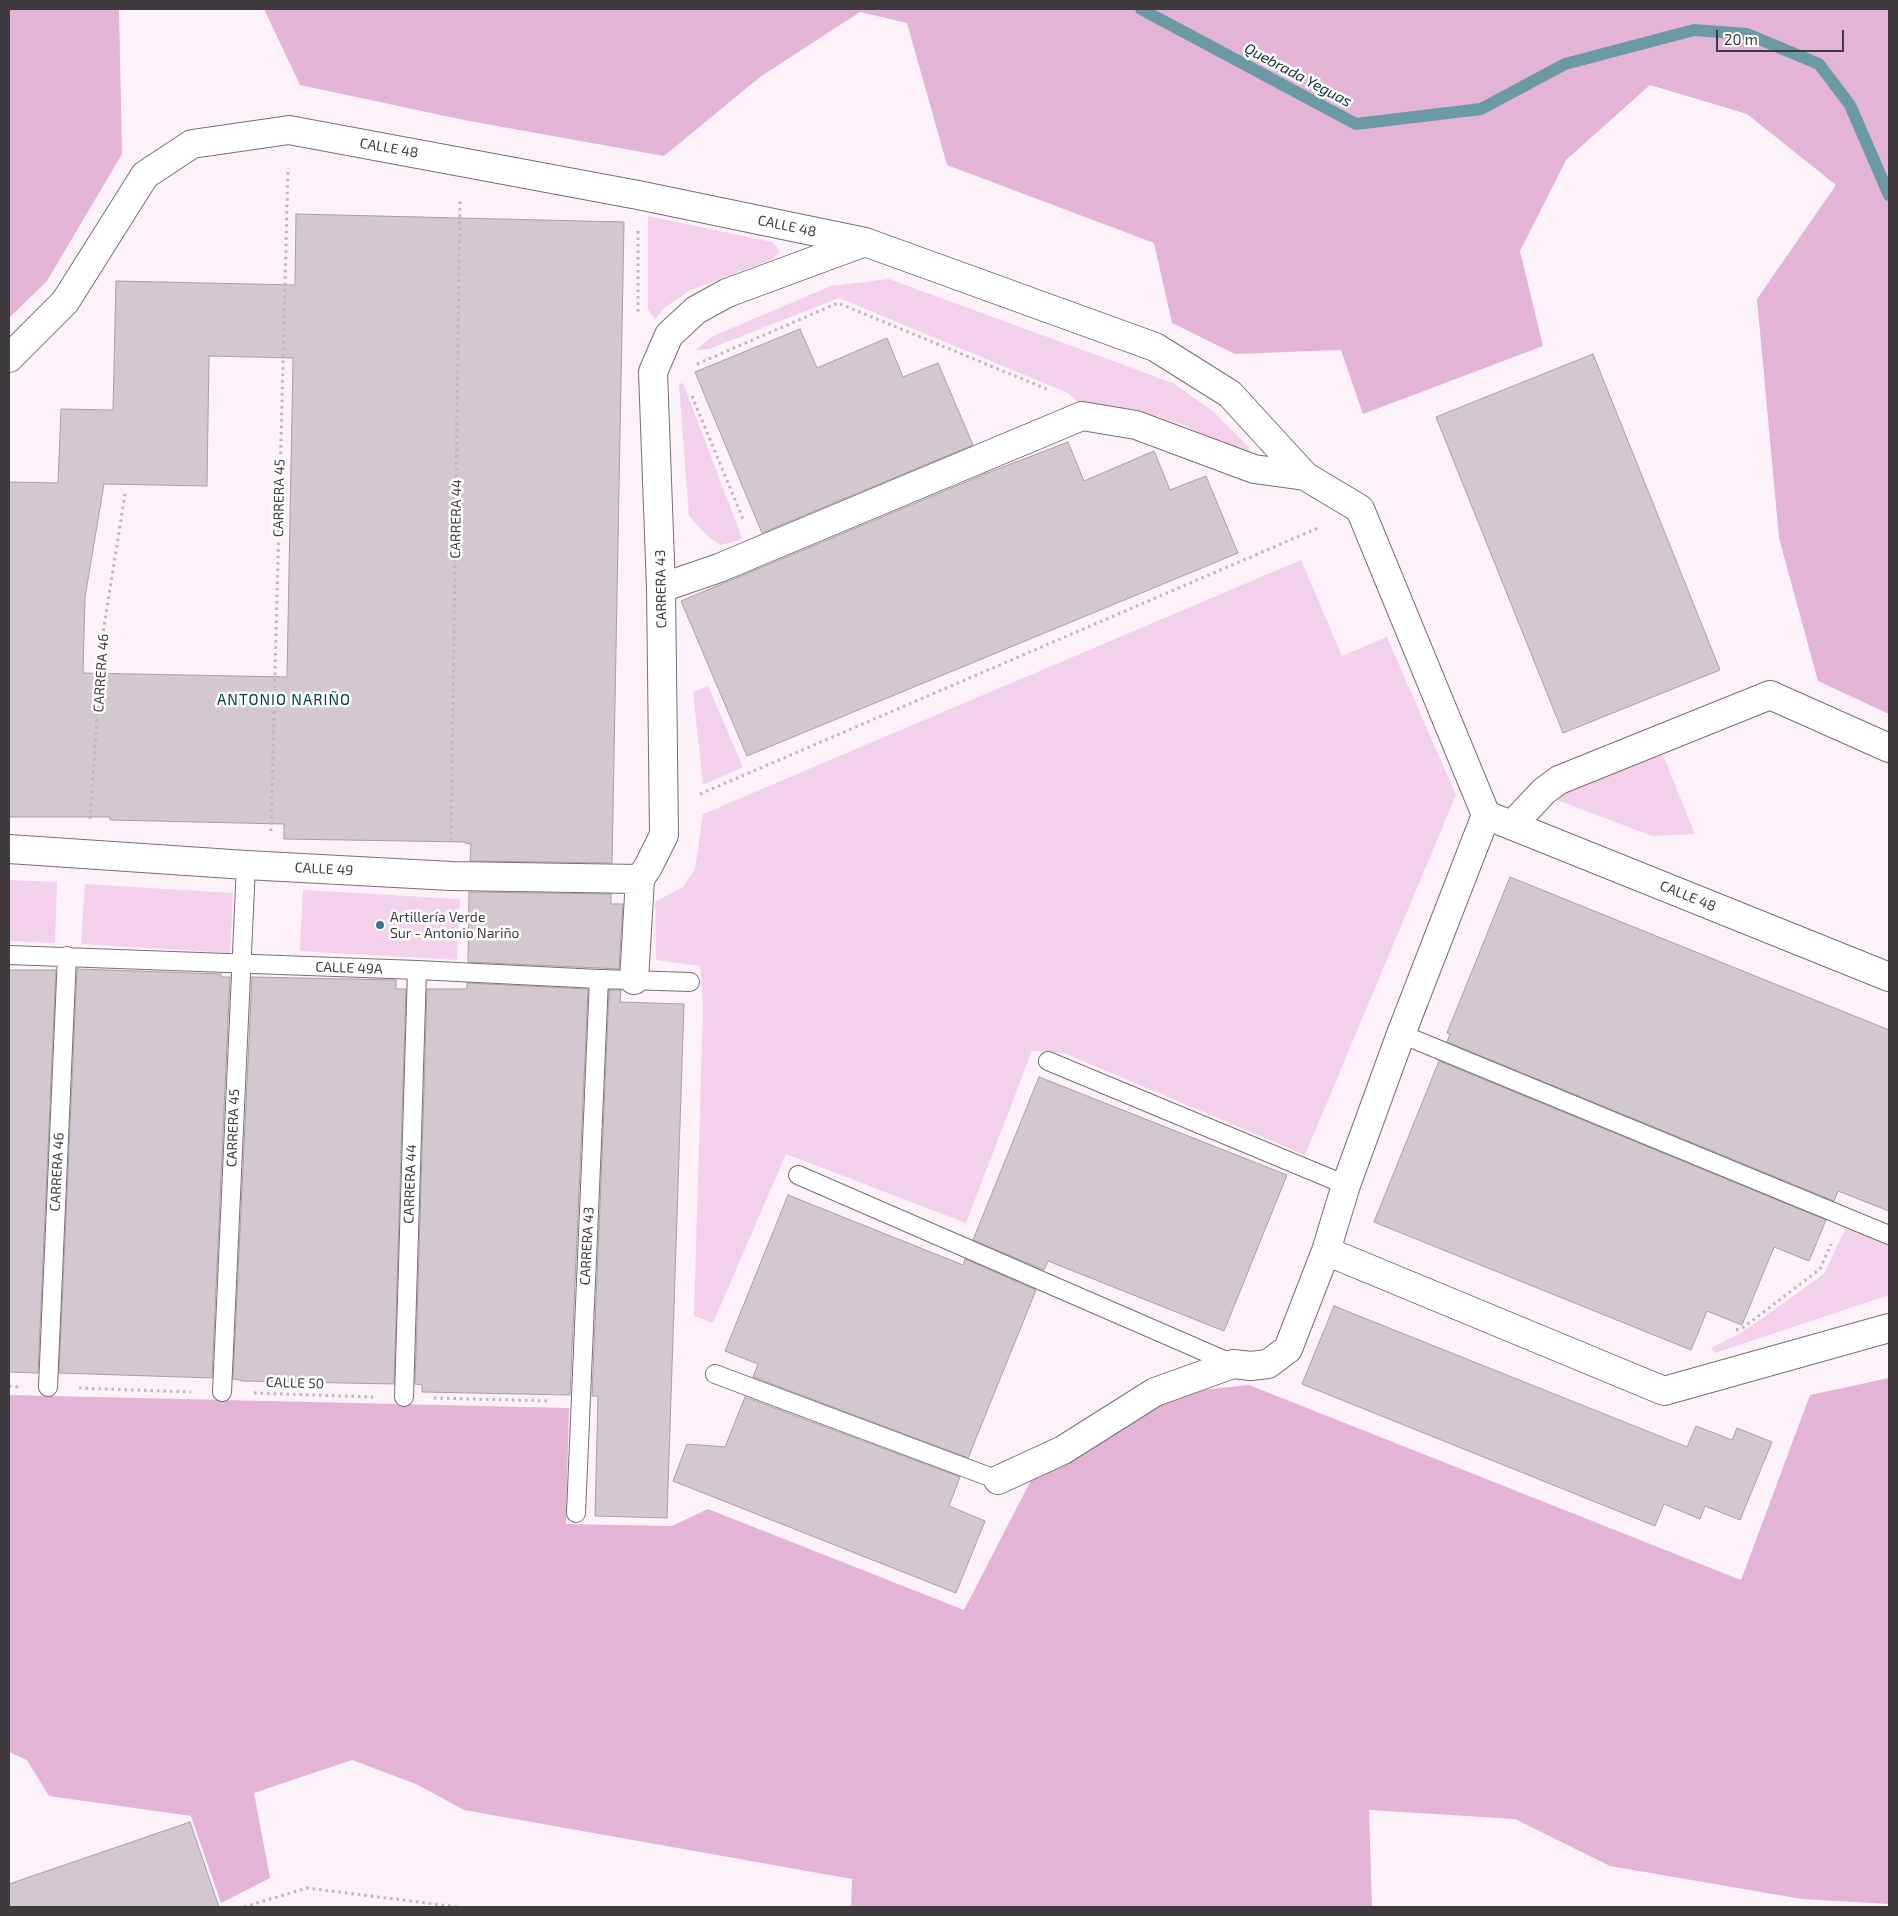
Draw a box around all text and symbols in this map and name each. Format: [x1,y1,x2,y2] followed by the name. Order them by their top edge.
[1718,20,1846,52] scale bar
[1724,30,1758,48] text: 20 m
[1241,39,1355,111] water label: Quebrada Yeguas
[358,135,420,161] street label: CALLE 48
[756,212,818,240] street label: CALLE 48
[270,459,288,537] street label: CARRERA 45
[447,479,465,559] street label: CARRERA 44
[652,550,670,628] street label: CARRERA 43
[90,633,112,713] street label: CARRERA 46
[215,691,353,709] district label: ANTONIO NARIÑO
[294,859,354,879] street label: CALLE 49
[1657,877,1719,915] street label: CALLE 48
[390,909,520,942] place label: Artillería Verde Sur - Antonio Nariño
[374,919,386,931] marker: Artillería Verde Sur - Antonio Nariño
[315,958,383,978] street label: CALLE 49A
[223,1089,243,1167] street label: CARRERA 45
[47,1132,67,1212] street label: CARRERA 46
[400,1144,420,1224] street label: CARRERA 44
[577,1206,597,1286] street label: CARRERA 43
[266,1374,324,1392] street label: CALLE 50

